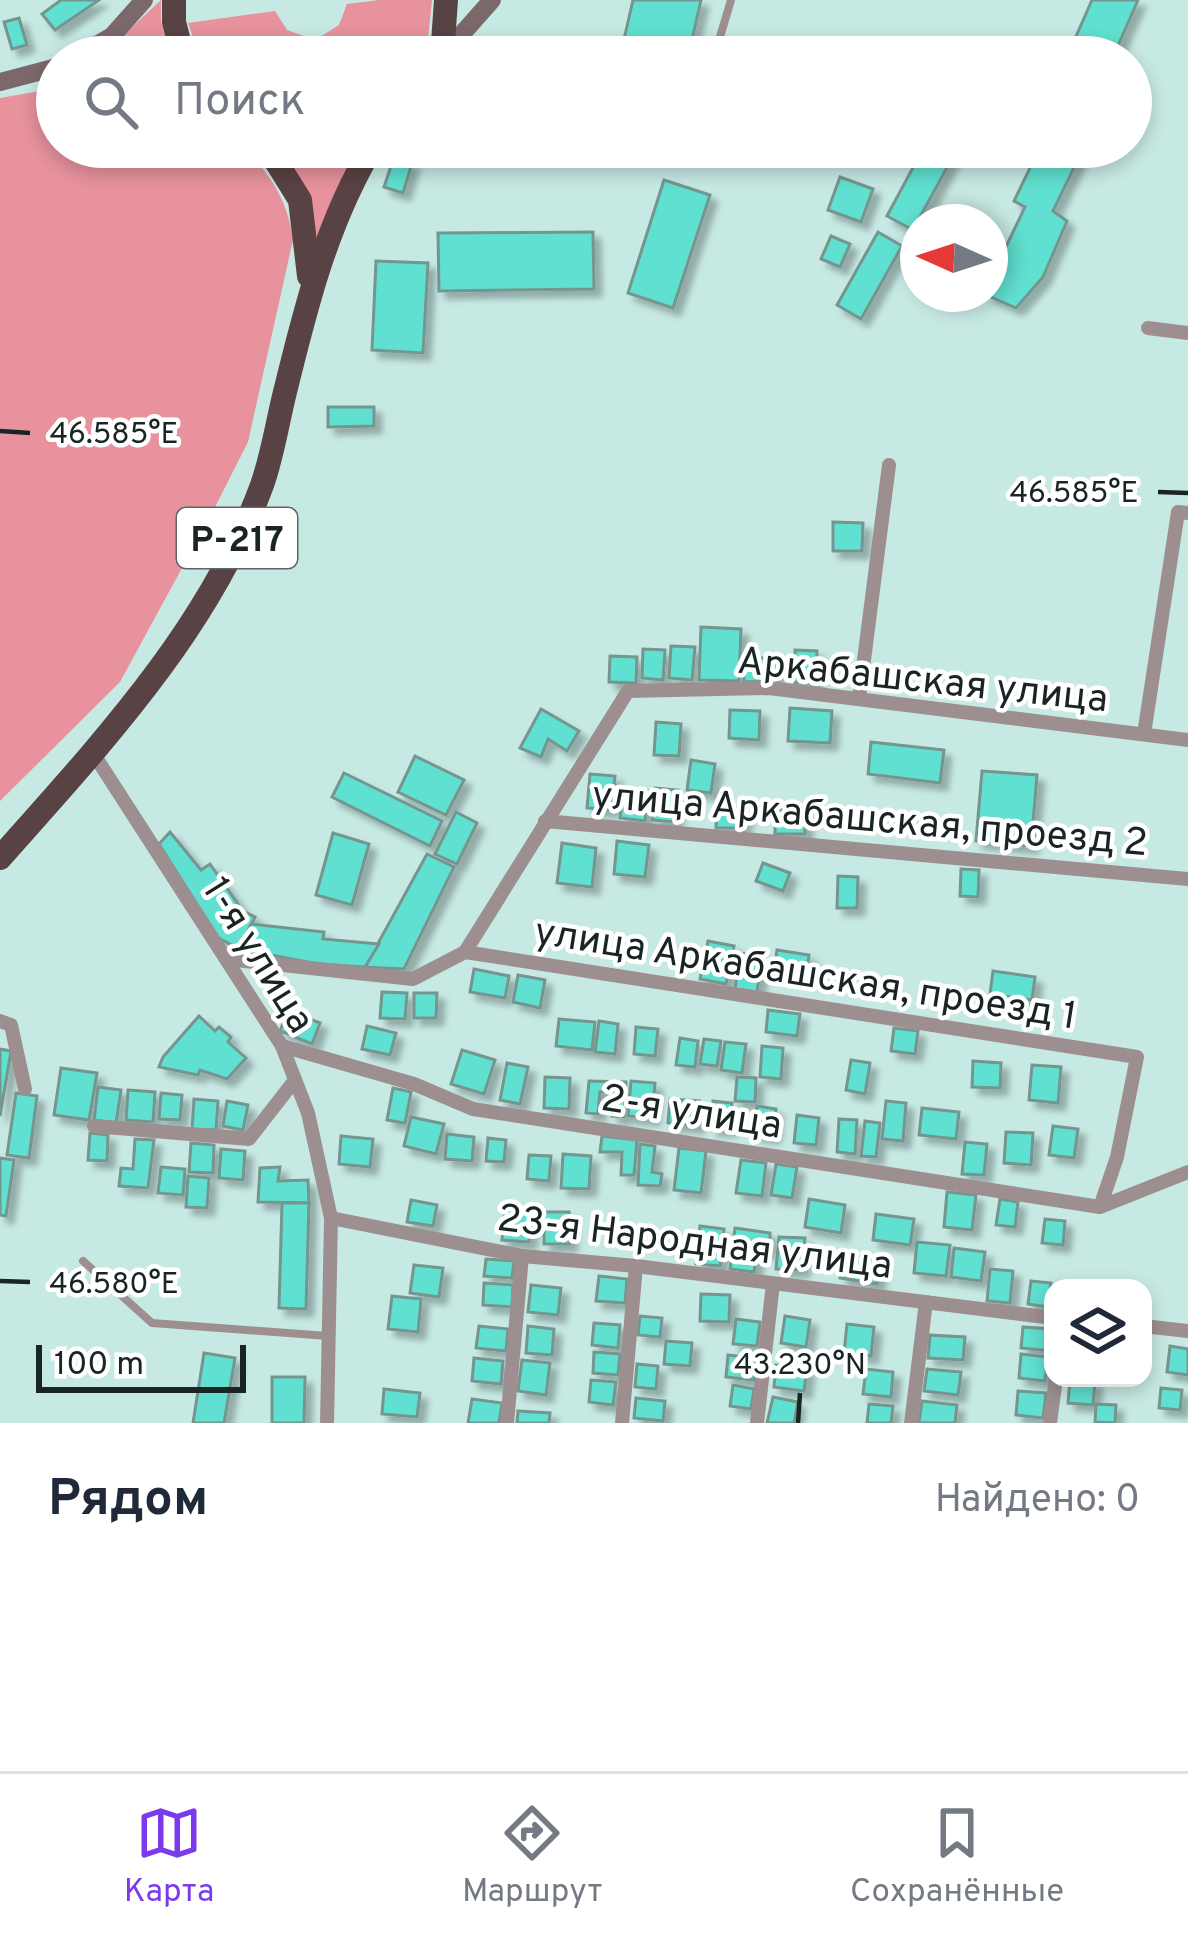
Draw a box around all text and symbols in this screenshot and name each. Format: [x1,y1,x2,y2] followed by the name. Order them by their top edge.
[36,36,1152,168] search box
[78,69,144,135] icon: search
[174,74,305,131] text: Поиск
[900,204,1008,312] north arrow
[49,417,179,454] text: 46.585°E
[1009,476,1139,513] text: 46.585°E
[177,508,297,568] road number: Р-217
[735,639,1110,726] street label: Аркабашская улица
[590,773,1150,870] street label: улица Аркабашская, проезд 2
[189,869,323,1043] street label: 1-я улица
[531,909,1080,1044] street label: улица Аркабашская, проезд 1
[597,1076,785,1153] street label: 2-я улица
[494,1196,895,1293] street label: 23-я Народная улица
[49,1267,179,1304] text: 46.580°E
[1044,1279,1152,1387] map controls
[1044,1279,1152,1387] button: layers
[36,1339,246,1392] scale bar
[54,1345,144,1387] text: 100 m
[734,1348,866,1385] text: 43.230°N
[48,1469,208,1534] text: Рядом
[935,1477,1140,1526] text: Найдено: 0
[124,1800,214,1914] tab: Карта
[462,1800,602,1914] tab: Маршрут
[850,1800,1064,1914] tab: Сохранённые

